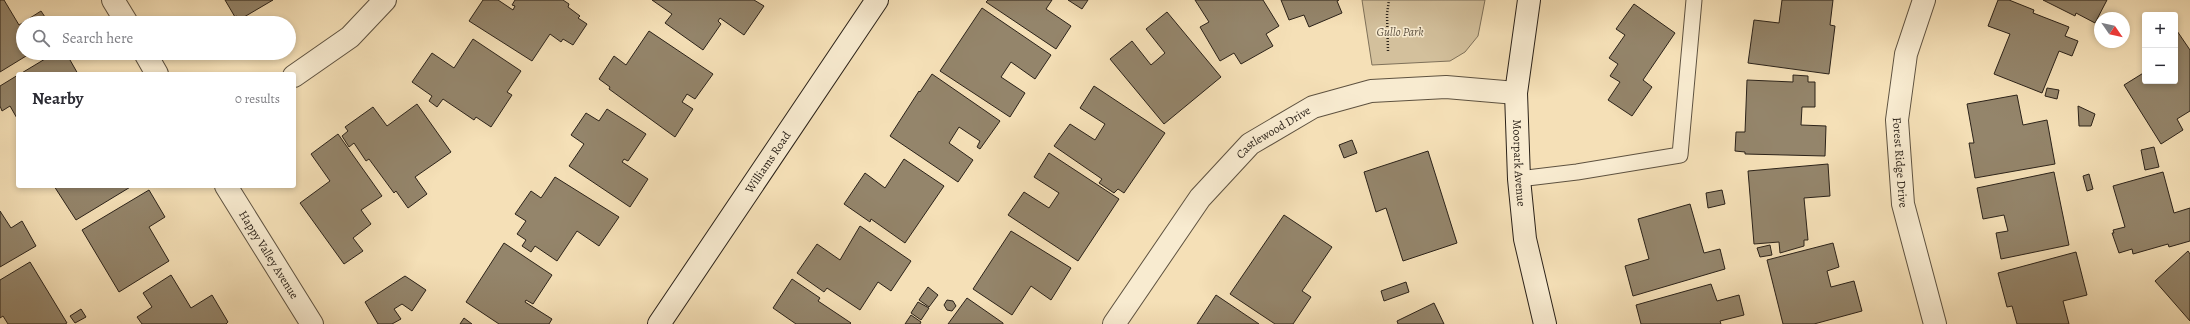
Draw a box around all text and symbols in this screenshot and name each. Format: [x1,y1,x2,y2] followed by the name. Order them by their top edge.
[2094,12,2130,48] north arrow
[2142,12,2178,84] map controls
[2142,12,2178,48] button: +
[16,16,296,60] search box
[1376,24,1424,40] park label: Gullo Park
[30,27,52,49] icon: search
[62,28,133,48] text: Search here
[2142,48,2178,84] button: −
[32,87,83,110] text: Nearby
[235,90,280,107] text: 0 results
[1232,102,1314,162] street label: Castlewood Drive
[1889,117,1912,209] street label: Forest Ridge Drive
[1509,119,1530,207] street label: Moorpark Avenue
[741,128,795,197] street label: Williams Road
[235,207,302,302] street label: Happy Valley Avenue

